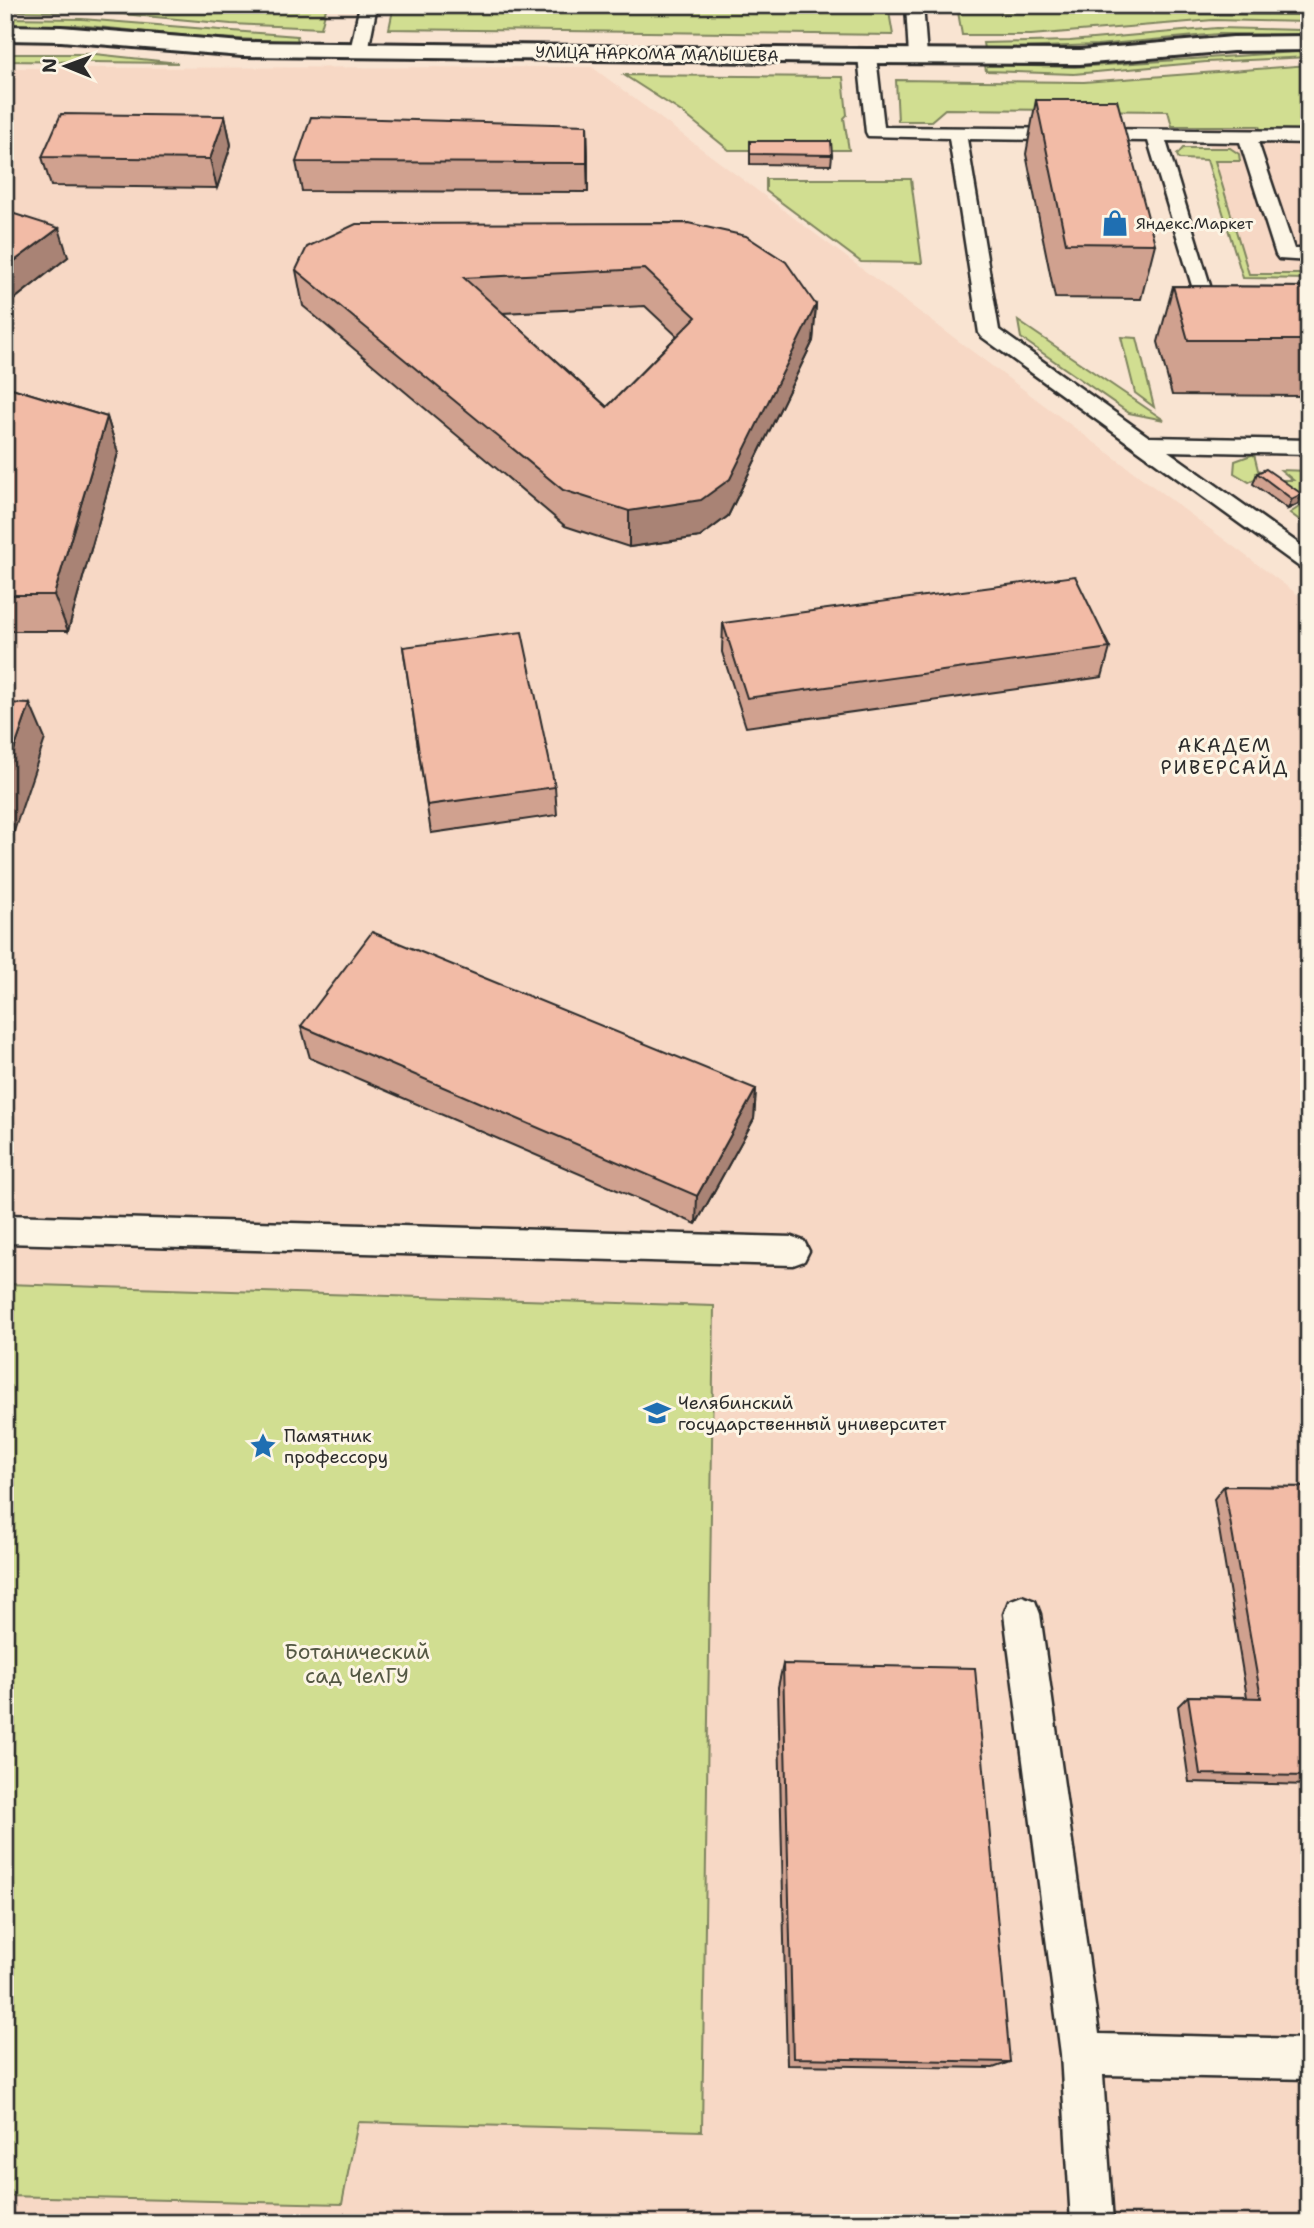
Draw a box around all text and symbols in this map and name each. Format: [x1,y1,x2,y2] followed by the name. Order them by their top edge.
[32,32,102,102] north arrow
[535,41,779,67] street label: УЛИЦА НАРКОМА МАЛЫШЕВА
[37,58,62,73] text: N
[1100,208,1130,238] shop icon: Яндекс.Маркет
[1136,213,1254,234] place label: Яндекс.Маркет
[1161,733,1289,780] district label: АКАДЕМ РИВЕРСАЙД
[678,1391,947,1436] place label: Челябинский государственный университет
[642,1398,672,1428] school or university icon: Челябинский государственный университет
[284,1424,388,1469] place label: Памятник профессору
[248,1431,278,1461] place icon: Памятник профессору
[284,1638,430,1690] park label: Ботанический сад ЧелГУ

